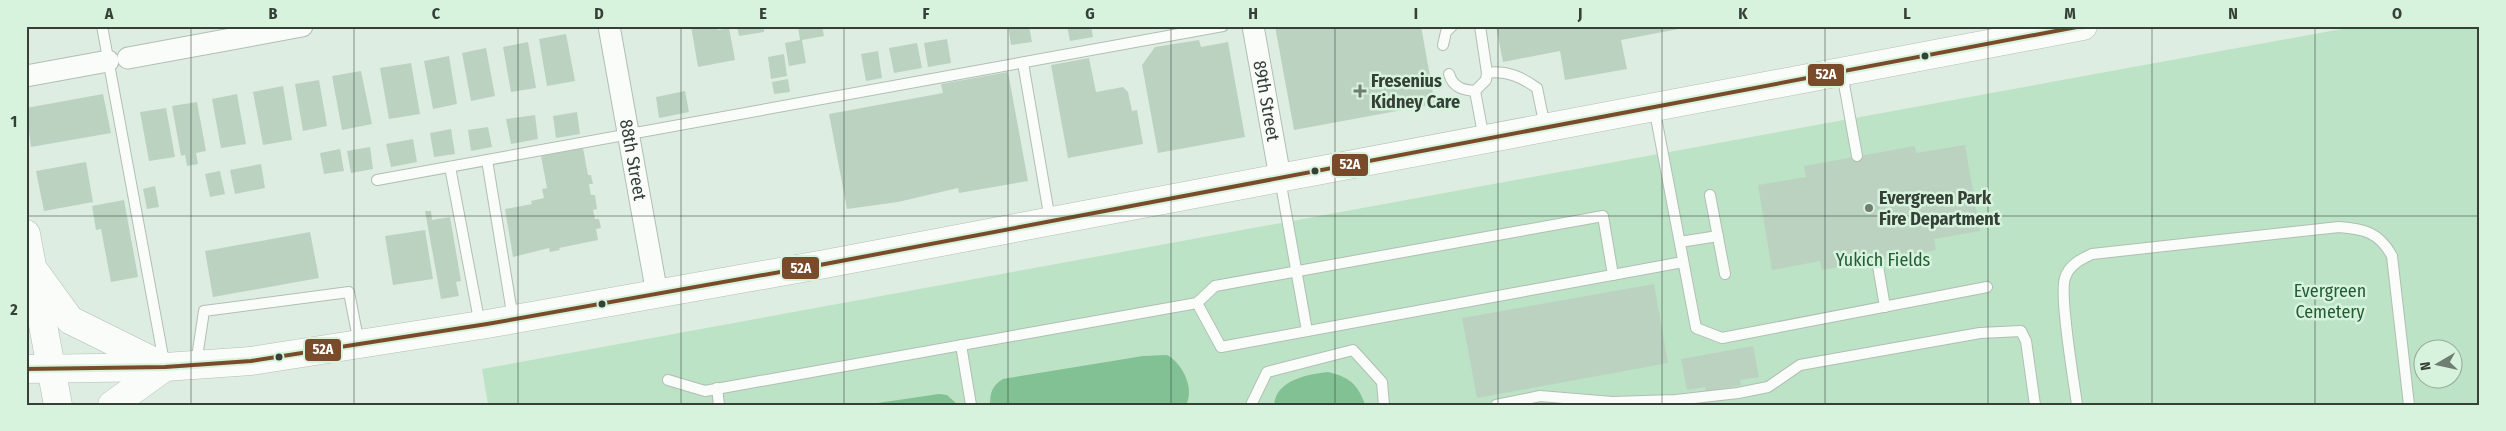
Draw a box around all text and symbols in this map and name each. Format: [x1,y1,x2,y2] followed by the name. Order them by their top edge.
[104,4,114,23] text: A
[269,4,278,23] text: B
[432,4,441,23] text: C
[594,4,604,23] text: D
[759,4,767,23] text: E
[922,4,930,23] text: F
[1085,4,1095,23] text: G
[1248,4,1258,23] text: H
[1414,4,1418,23] text: I
[1577,4,1582,23] text: J
[1738,4,1748,23] text: K
[1903,4,1911,23] text: L
[2064,4,2076,23] text: M
[2228,4,2238,23] text: N
[2392,4,2402,23] text: O
[1920,51,1930,61] unlabelled marker
[1248,59,1284,143] street label: 89th Street
[1807,63,1845,87] line badge: 52A
[1816,66,1837,83] text: 52A
[1371,70,1460,113] place label: Fresenius Kidney Care
[1353,84,1367,98] marker: Fresenius Kidney Care
[11,112,17,131] text: 1
[615,118,651,202] street label: 88th Street
[1331,153,1369,177] line badge: 52A
[1340,156,1361,173] text: 52A
[1310,166,1320,176] unlabelled marker
[1879,187,2001,230] place label: Evergreen Park Fire Department
[1863,202,1875,214] marker: Evergreen Park Fire Department
[1836,249,1931,271] park label: Yukich Fields
[781,256,820,280] line badge: 52A
[791,260,812,277] text: 52A
[2294,280,2366,323] park label: Evergreen Cemetery
[597,299,607,309] unlabelled marker
[9,300,18,319] text: 2
[304,338,342,362] line badge: 52A
[2414,338,2464,388] north arrow
[313,341,334,358] text: 52A
[274,352,284,362] unlabelled marker
[2417,360,2435,371] text: N

